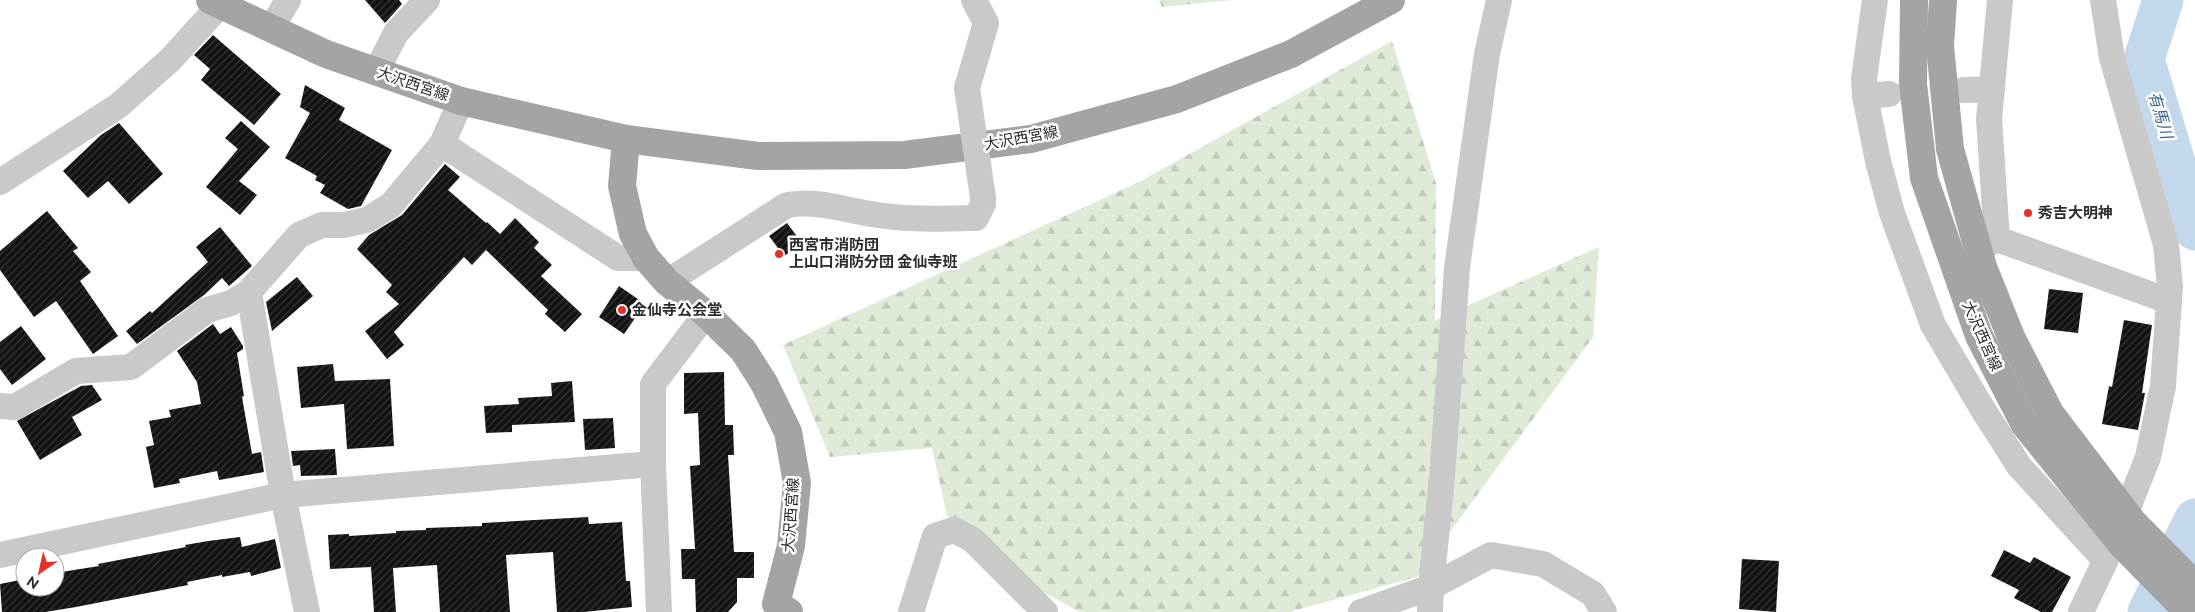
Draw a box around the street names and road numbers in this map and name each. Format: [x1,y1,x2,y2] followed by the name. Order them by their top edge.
[375,63,451,105] street label: 大沢西宮線
[982,123,1060,153] street label: 大沢西宮線
[1959,298,2005,374] street label: 大沢西宮線
[779,477,803,553] street label: 大沢西宮線

